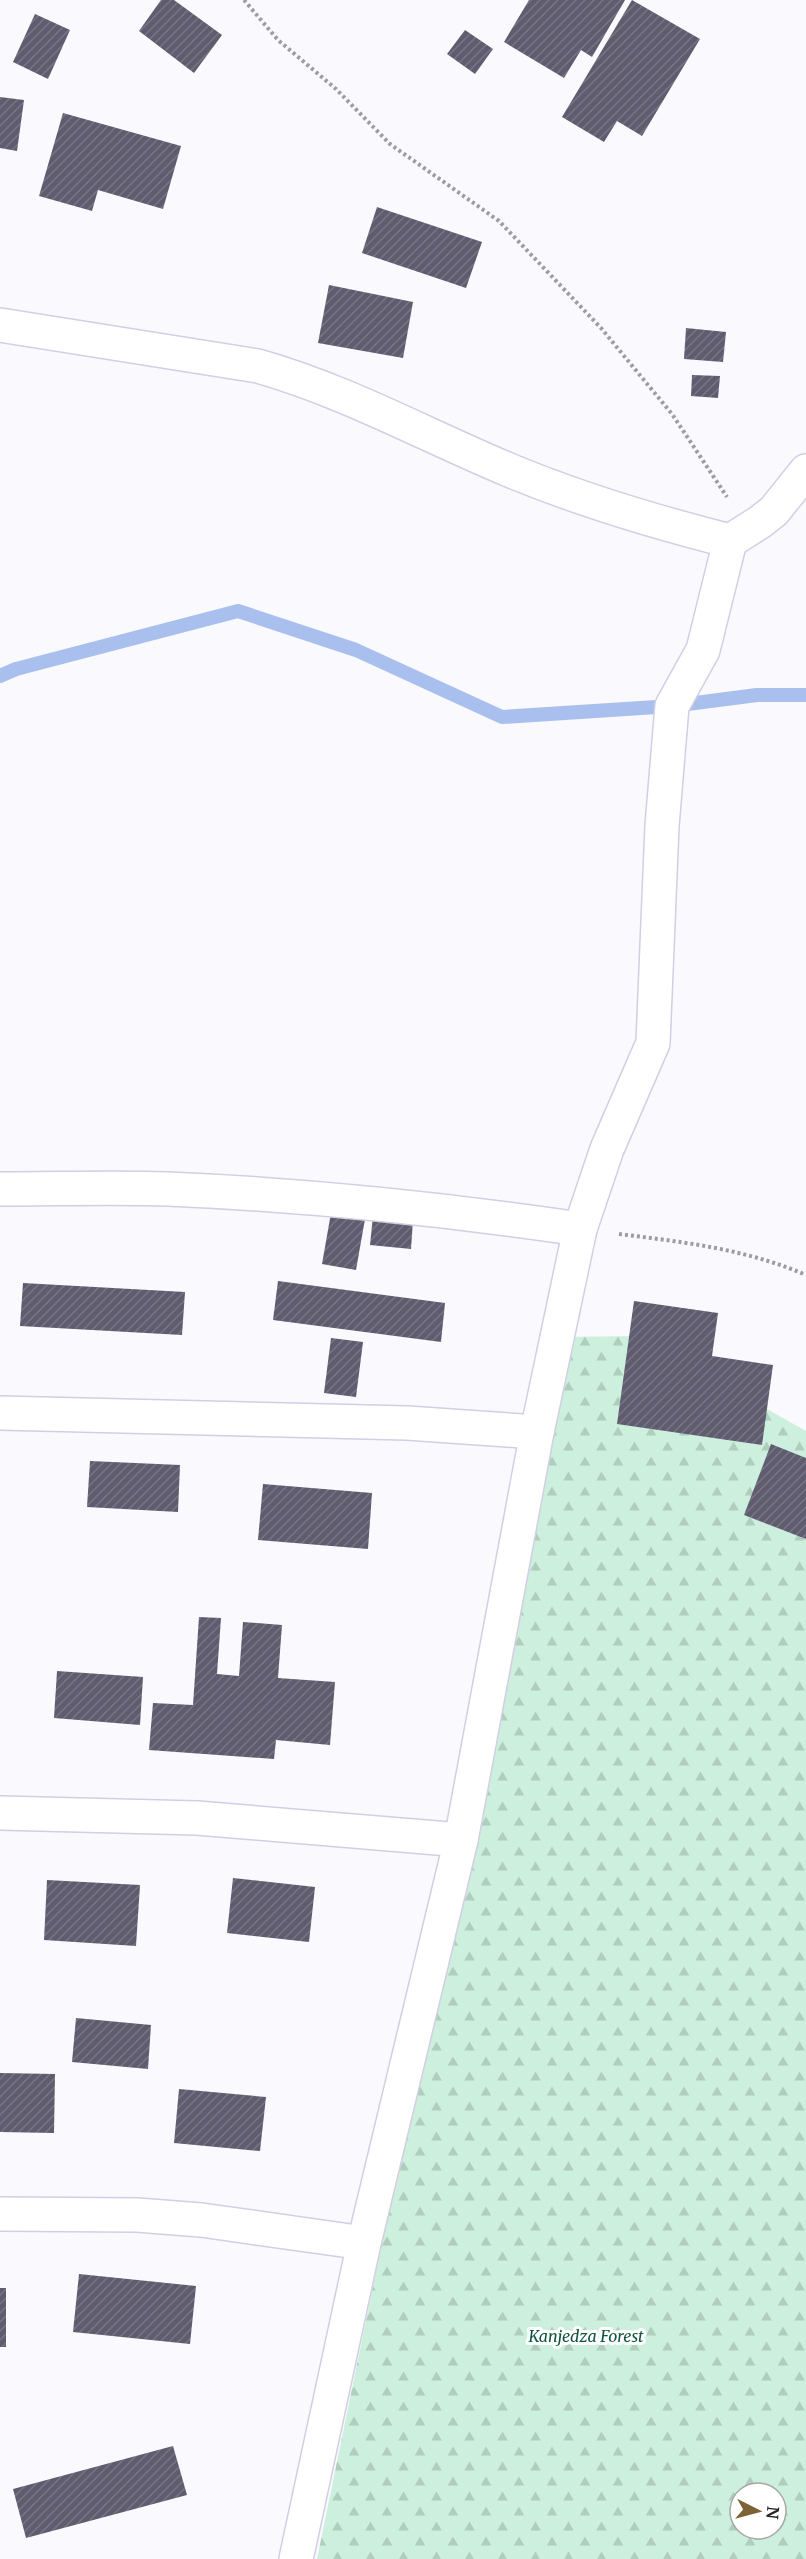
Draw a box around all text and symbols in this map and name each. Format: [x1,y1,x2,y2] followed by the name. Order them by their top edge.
[527,2326,644,2346] park label: Kanjedza Forest
[728,2481,788,2541] north arrow
[762,2505,784,2520] text: N

